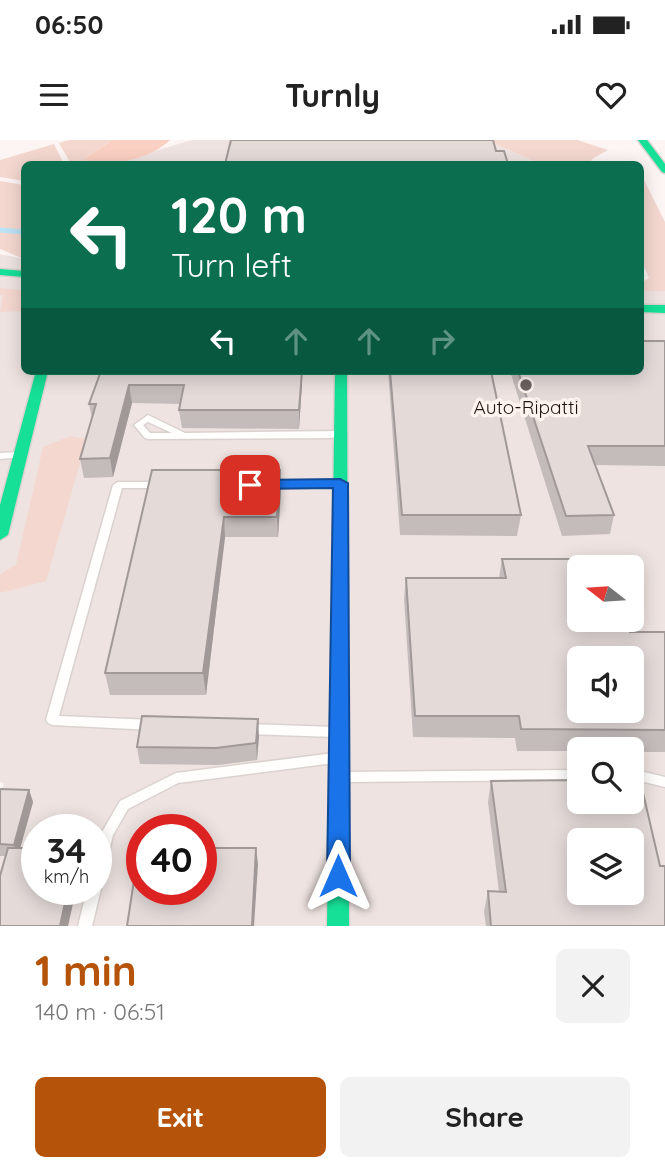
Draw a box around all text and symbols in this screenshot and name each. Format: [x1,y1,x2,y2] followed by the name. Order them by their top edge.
[35,8,103,41] text: 06:50
[285,75,380,115] text: Turnly
[35,76,73,114] icon: menu
[592,76,630,114] icon: heart
[171,184,307,245] text: 120 m
[56,189,147,280] icon: left
[171,245,292,285] text: Turn left
[204,322,242,360] icon: left
[277,322,315,360] icon: ahead
[350,322,388,360] icon: ahead
[423,322,461,360] icon: right
[518,377,534,393] marker: Auto-Ripatti
[474,395,578,419] place label: Auto-Ripatti
[220,455,280,515] pin
[231,466,269,504] icon: arrive
[567,555,644,632] north arrow
[567,555,644,905] map controls
[567,646,644,723] button: sound
[567,737,644,814] button: search
[126,814,217,905] speed limit sign: 40
[47,828,86,872] text: 34
[567,828,644,905] button: layers
[301,839,375,913] position arrow
[44,865,89,888] text: km/h
[35,944,137,997] text: 1 min
[556,949,630,1023] button: close
[35,997,165,1026] text: 140 m · 06:51
[35,1077,326,1157] button: Exit
[340,1077,630,1157] button: Share

